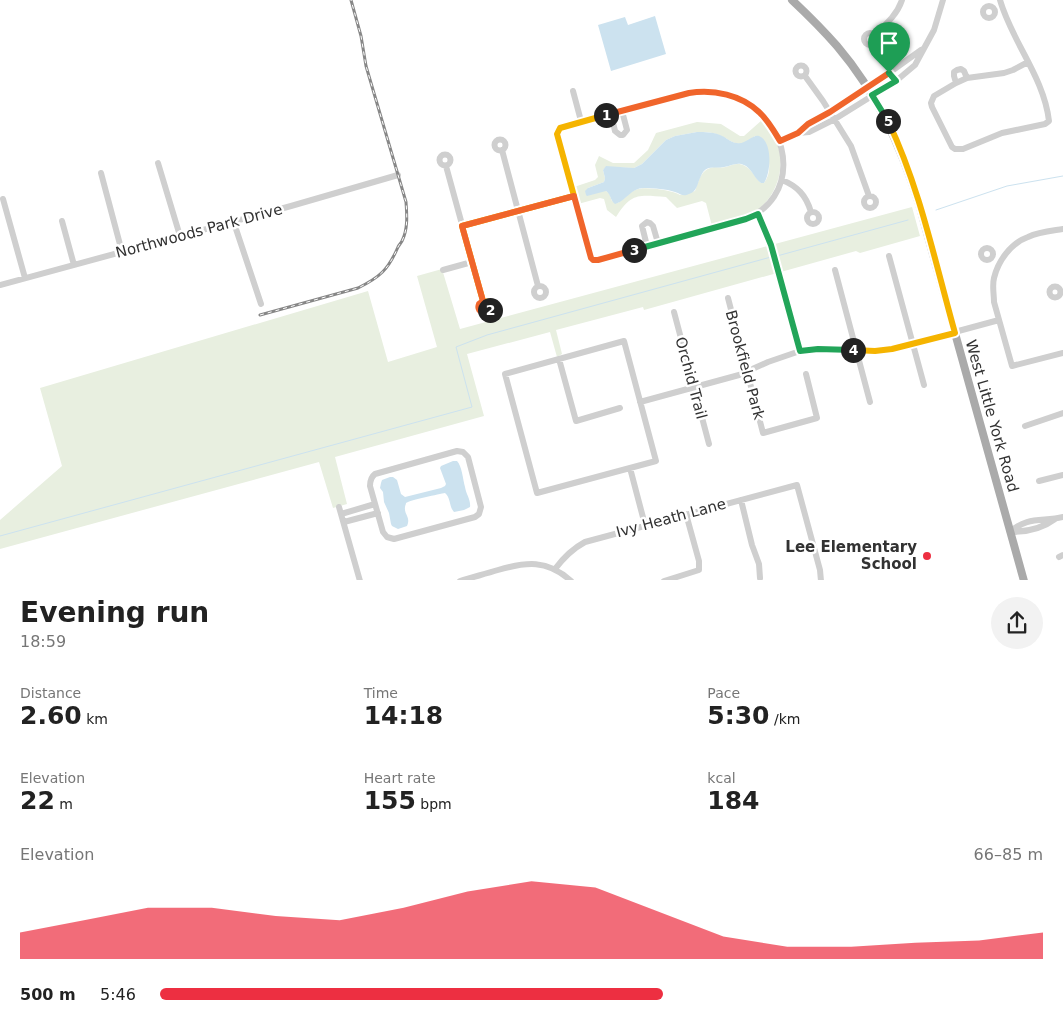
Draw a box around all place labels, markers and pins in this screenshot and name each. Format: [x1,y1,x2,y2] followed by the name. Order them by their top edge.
[868,22,910,73] pin
[594,102,618,128] pin: 1
[876,108,900,134] pin: 5
[622,238,646,262] pin: 3
[478,298,502,322] pin: 2
[840,338,866,362] pin: 4
[785,538,917,573] place label: Lee Elementary School
[921,550,933,562] marker: Lee Elementary School

